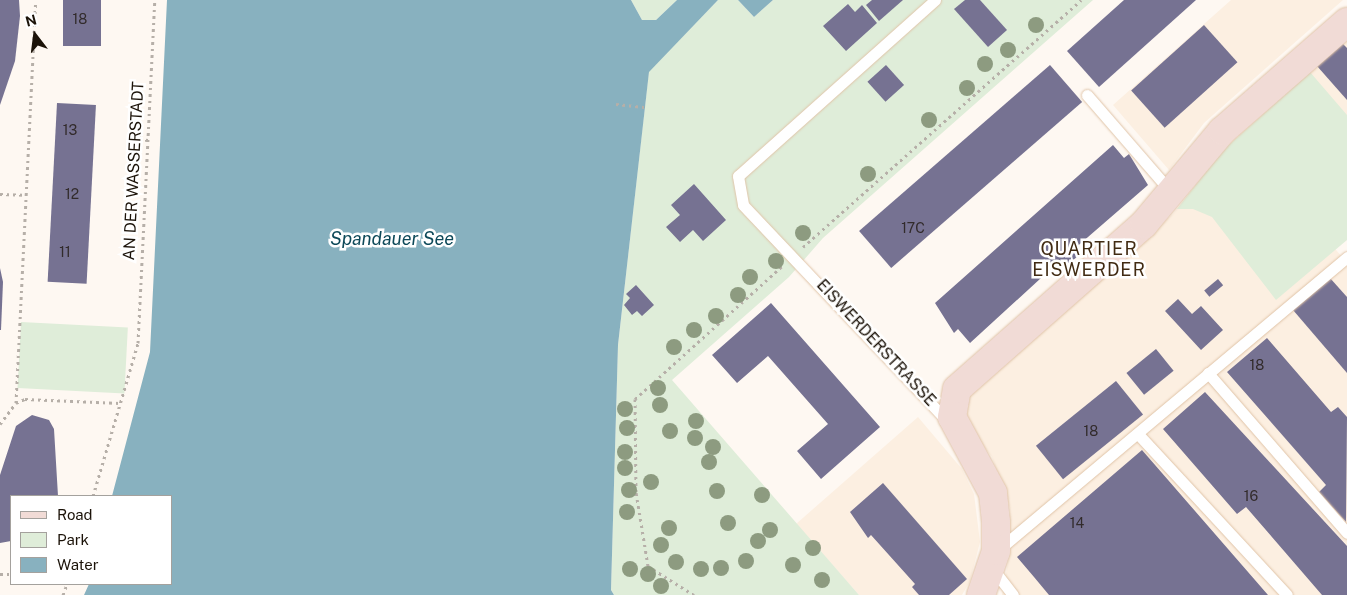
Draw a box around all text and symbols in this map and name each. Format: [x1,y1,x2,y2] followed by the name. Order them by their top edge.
[10,10,60,60] north arrow
[24,11,38,30] text: N
[73,11,87,27] house number: 18
[120,81,148,261] street label: AN DER WASSERSTADT
[63,122,77,138] house number: 13
[65,186,79,202] house number: 12
[901,220,925,236] house number: 17C
[330,228,454,250] water label: Spandauer See
[1031,239,1147,282] district label: QUARTIER EISWERDER
[59,244,71,260] house number: 11
[812,276,940,410] street label: EISWERDERSTRASSE
[1250,357,1264,373] house number: 18
[1084,423,1098,439] house number: 18
[1244,488,1258,504] house number: 16
[10,495,172,585] legend
[57,506,93,523] text: Road
[1070,515,1084,531] house number: 14
[57,531,89,548] text: Park
[57,556,99,573] text: Water

